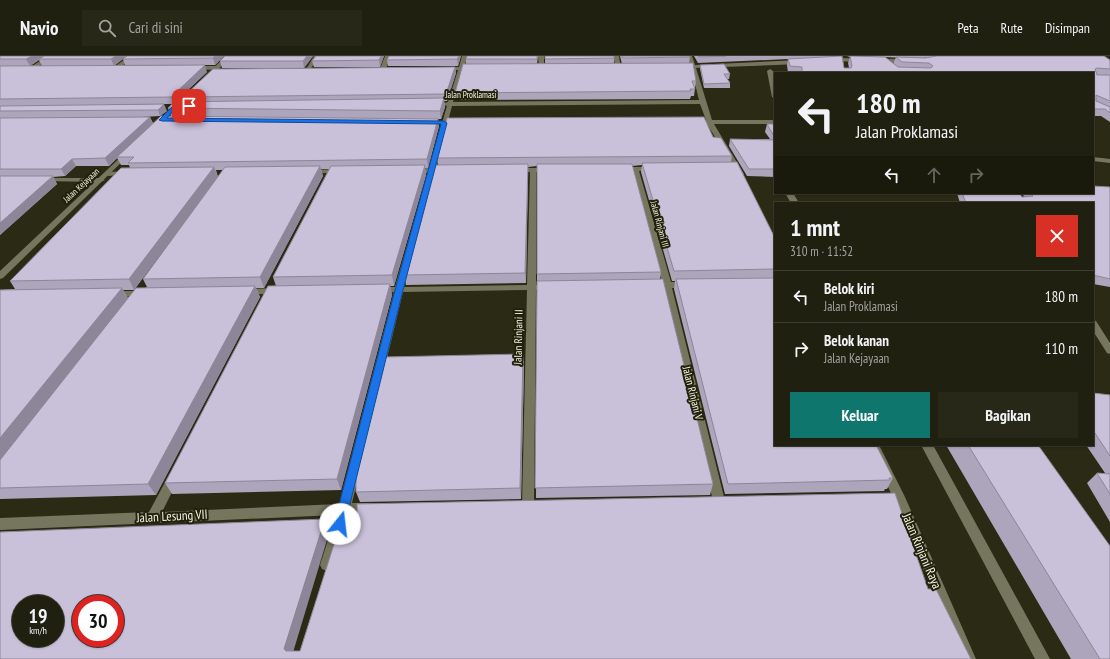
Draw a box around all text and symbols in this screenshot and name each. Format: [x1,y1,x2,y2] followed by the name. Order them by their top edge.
[82,10,362,46] search box
[20,16,58,40] text: Navio
[96,17,118,39] icon: search
[128,18,183,37] text: Cari di sini
[957,19,979,37] text: Peta
[1001,19,1023,37] text: Rute
[1045,19,1090,37] text: Disimpan
[856,84,920,121] text: 180 m
[790,88,842,140] icon: left
[172,89,206,123] pin
[444,89,497,100] street label: Jalan Proklamasi
[178,95,200,117] icon: arrive
[856,120,958,143] text: Jalan Proklamasi
[881,164,903,186] icon: left
[923,164,945,186] icon: ahead
[965,164,987,186] icon: right
[60,166,102,206] street label: Jalan Kejayaan
[647,199,671,248] street label: Jalan Rinjani III
[790,212,840,243] text: 1 mnt
[1036,215,1078,257] button: close
[790,243,853,260] text: 310 m · 11:52
[824,279,874,298] text: Belok kiri
[790,286,812,308] icon: left
[1045,287,1078,306] text: 180 m
[824,298,898,315] text: Jalan Proklamasi
[511,309,525,366] street label: Jalan Rinjani II
[824,331,889,350] text: Belok kanan
[790,338,812,360] icon: right
[1045,339,1078,358] text: 110 m
[824,350,889,367] text: Jalan Kejayaan
[679,364,707,422] street label: Jalan Rinjani V
[790,392,930,438] button: Keluar
[938,392,1078,438] button: Bagikan
[319,503,361,545] position arrow
[135,506,208,526] street label: Jalan Lesung VII
[898,510,946,591] street label: Jalan Rinjani Raya
[72,595,124,647] speed limit sign: 30
[28,603,48,629] text: 19
[29,624,47,637] text: km/h

